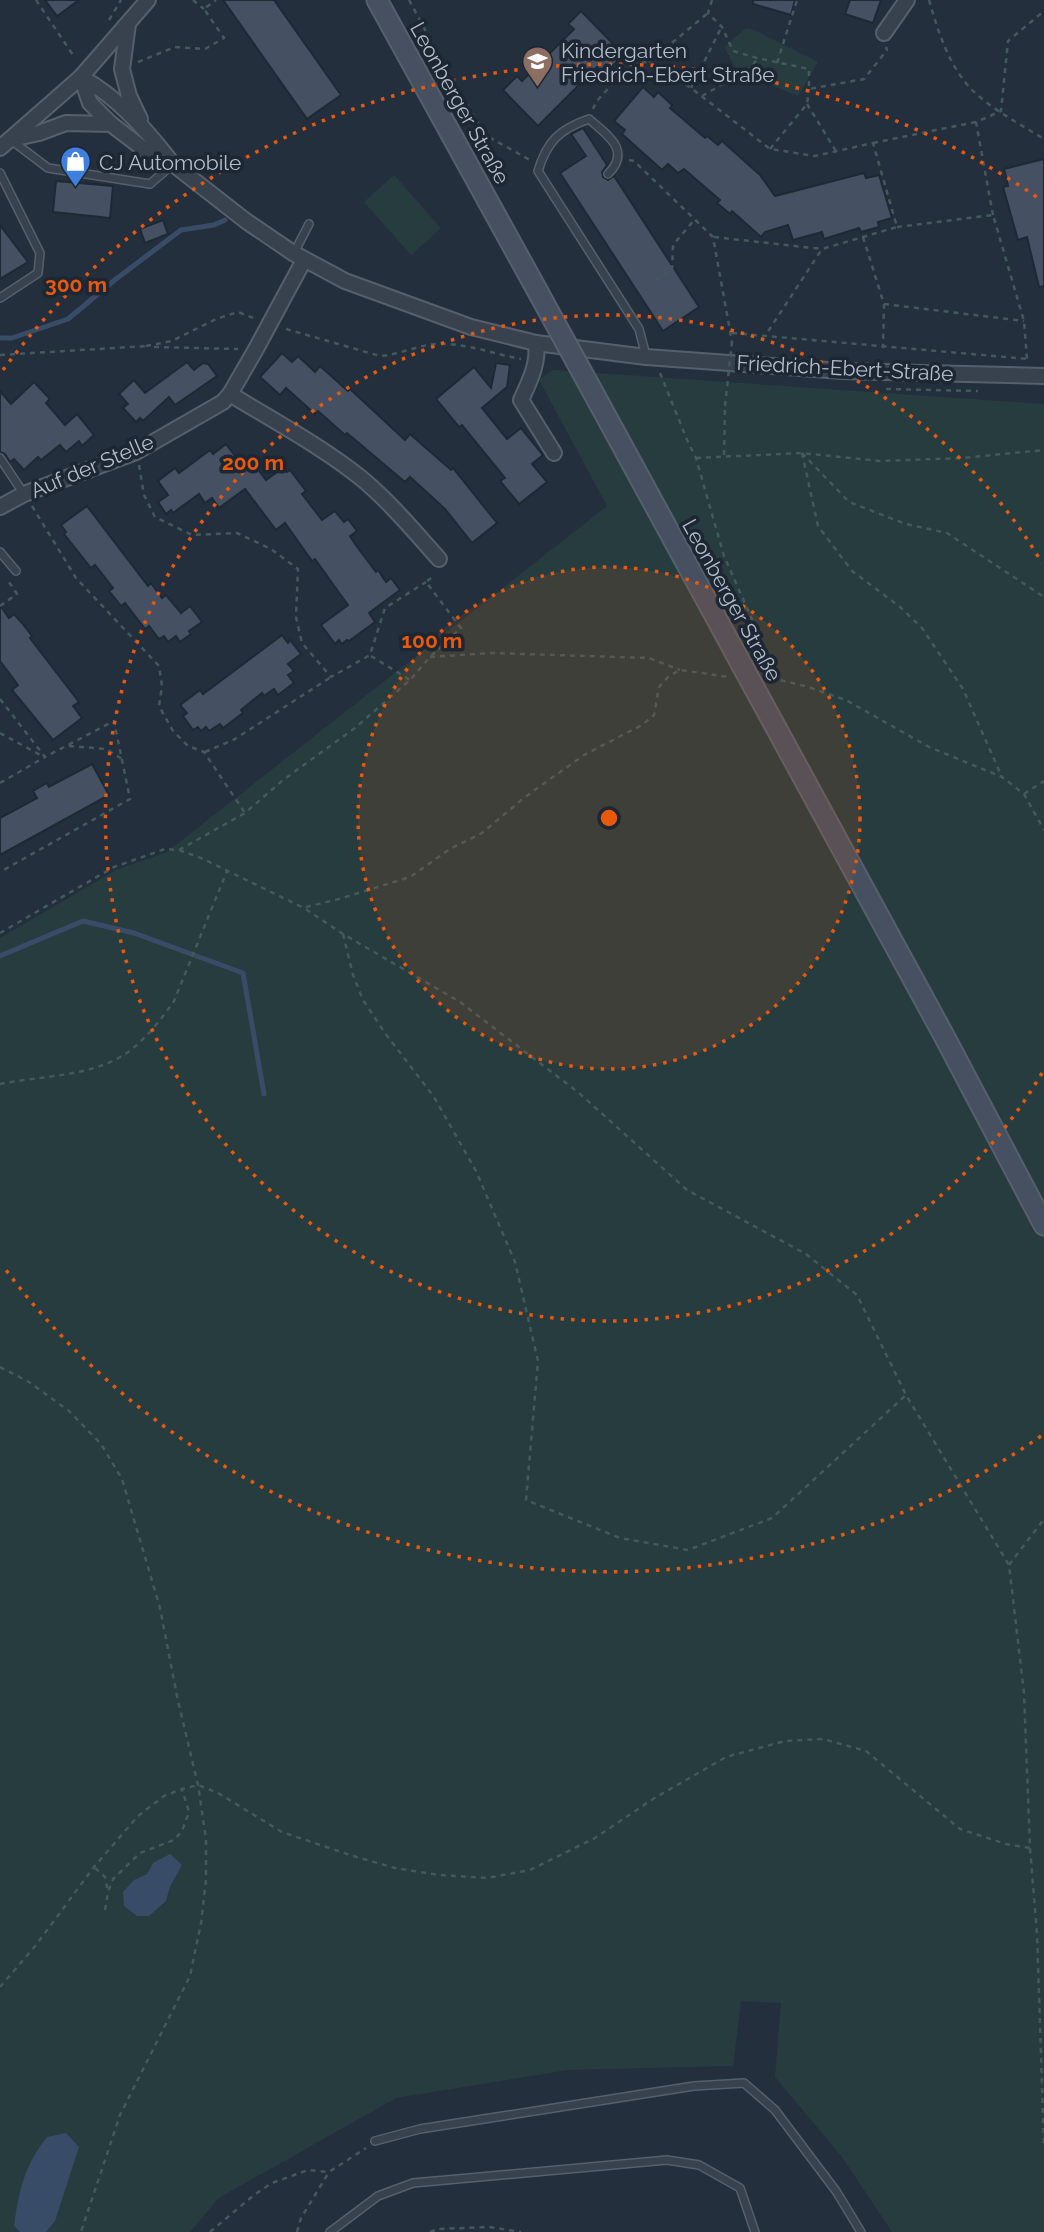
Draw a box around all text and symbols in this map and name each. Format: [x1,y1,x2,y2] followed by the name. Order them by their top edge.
[405,18,515,188] street label: Leonberger Straße
[561,38,775,87] place label: Kindergarten Friedrich-Ebert Straße
[521,45,555,89] school or university icon: Kindergarten Friedrich-Ebert Straße
[59,145,93,189] shop icon: CJ Automobile
[99,150,241,175] place label: CJ Automobile
[45,272,107,297] text: 300 m
[736,350,954,386] street label: Friedrich-Ebert-Straße
[27,429,157,503] street label: Auf der Stelle
[222,450,284,475] text: 200 m
[677,515,787,685] street label: Leonberger Straße
[402,628,462,653] text: 100 m
[597,806,621,830] centre of rings

